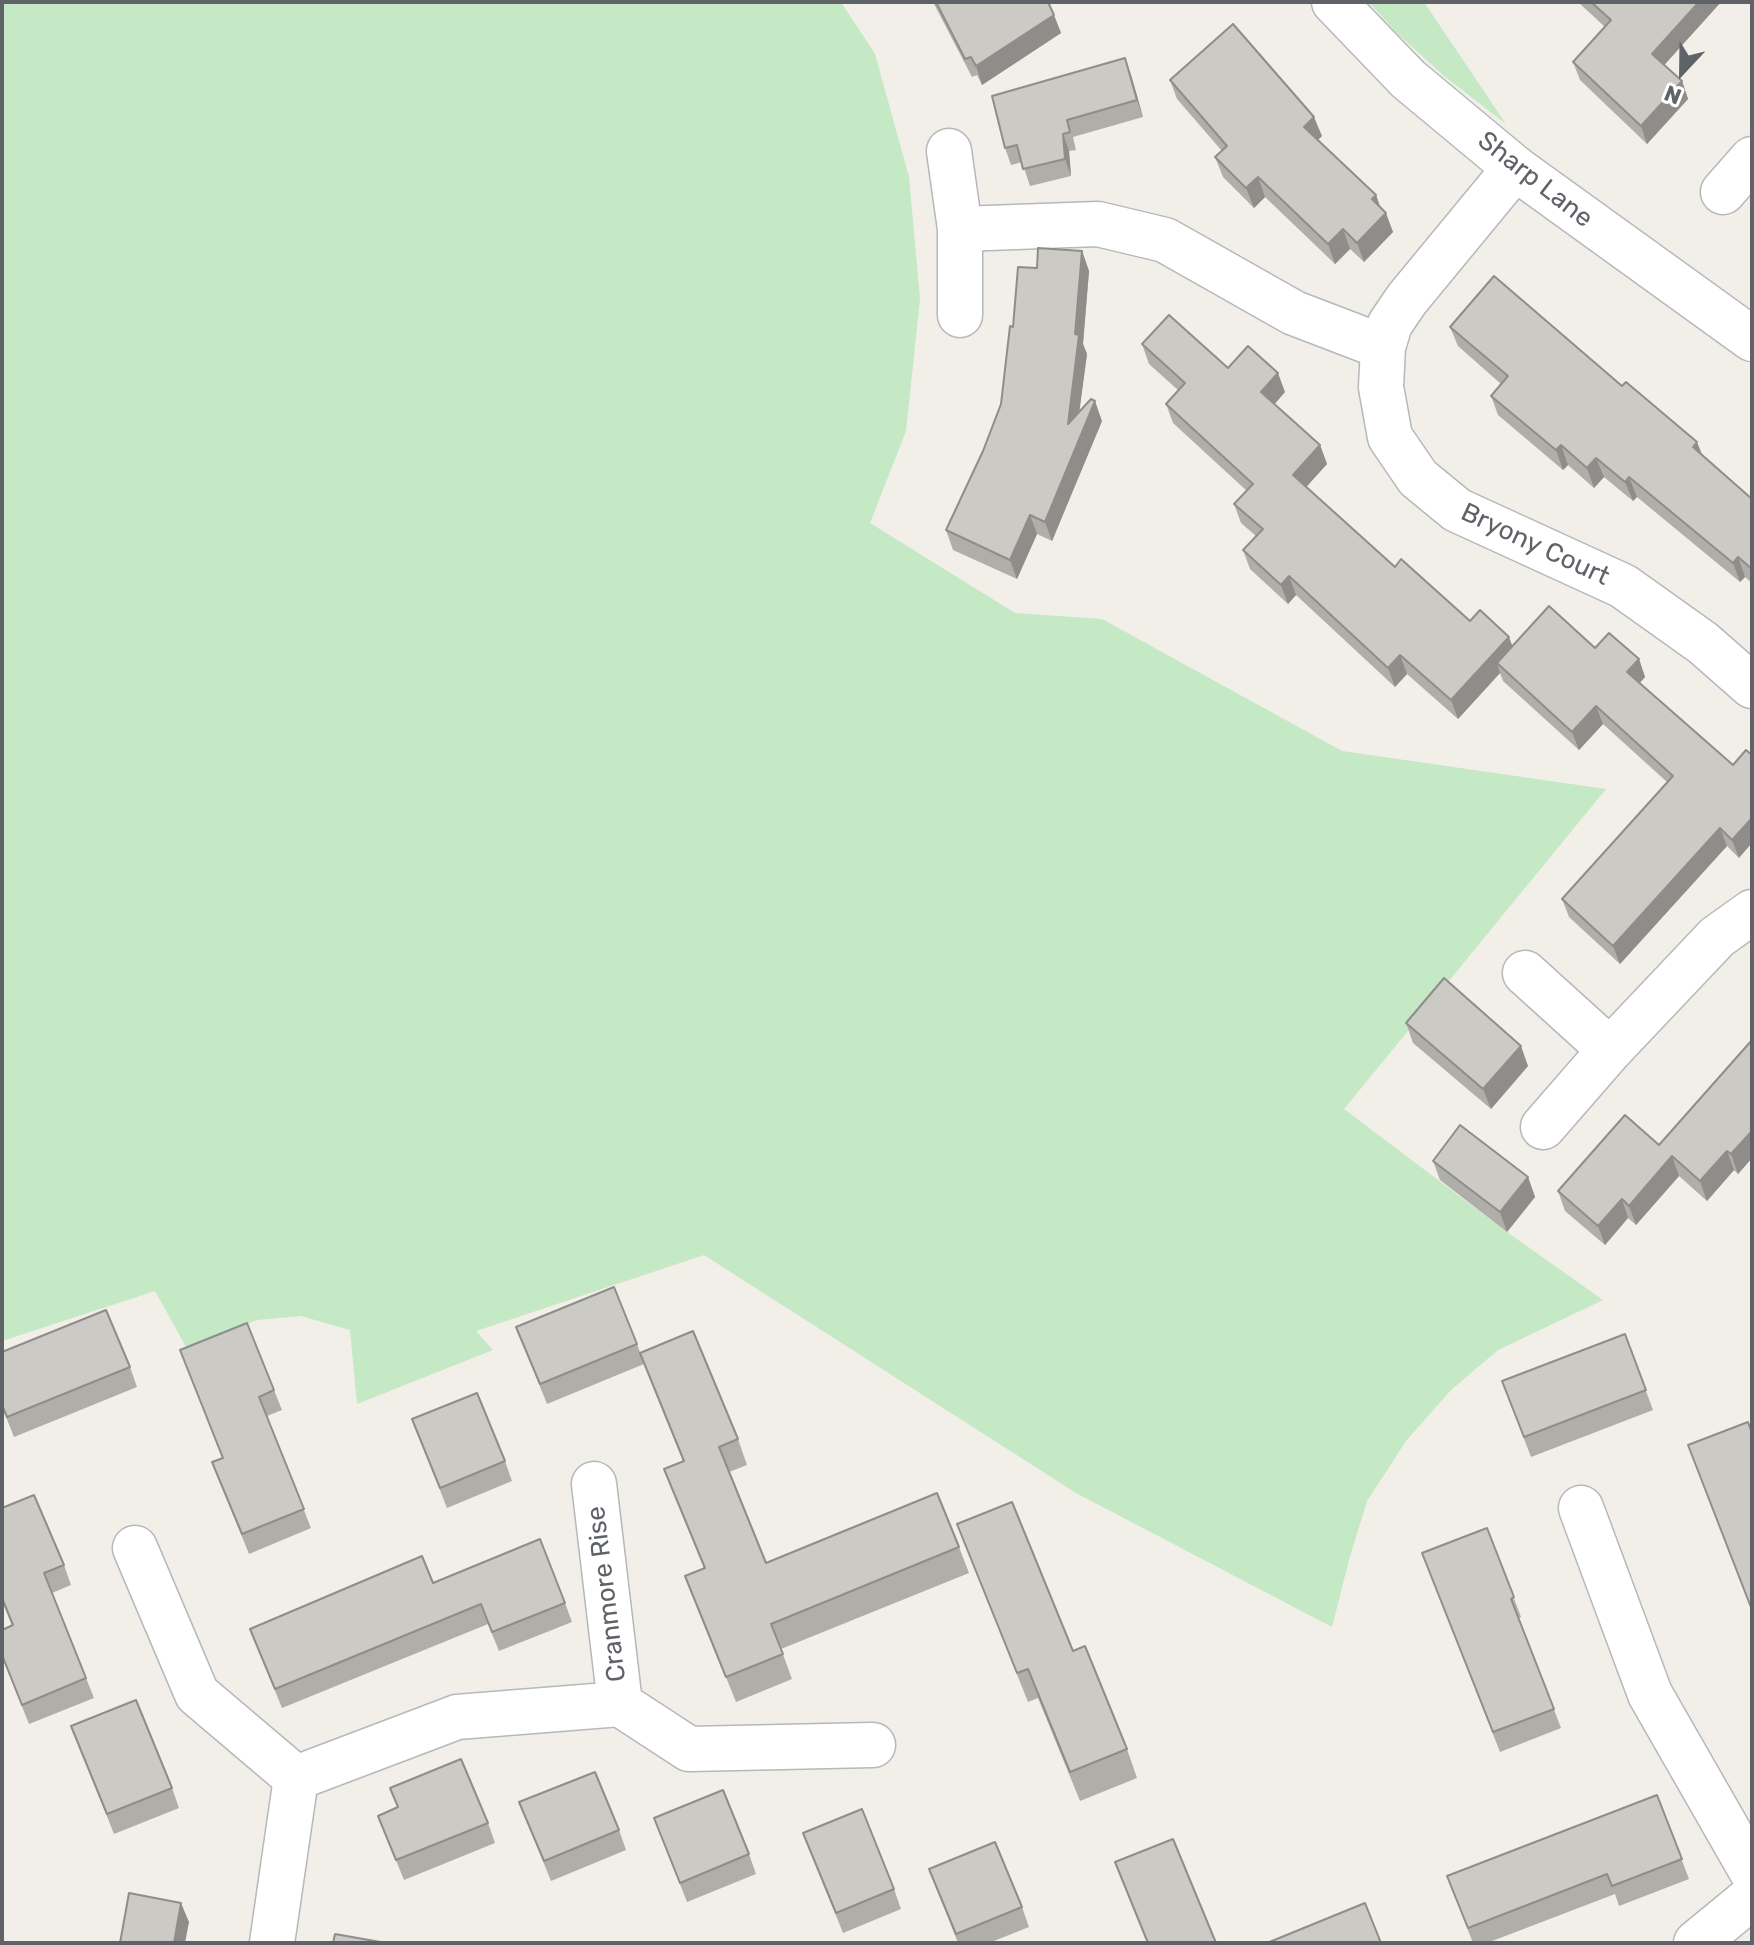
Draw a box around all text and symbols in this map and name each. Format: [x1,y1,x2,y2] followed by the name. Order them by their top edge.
[1642,32,1722,112] north arrow
[1660,79,1685,110] text: N
[1471,125,1599,235] street label: Sharp Lane
[1456,497,1614,593] street label: Bryony Court
[581,1504,633,1684] street label: Cranmore Rise

